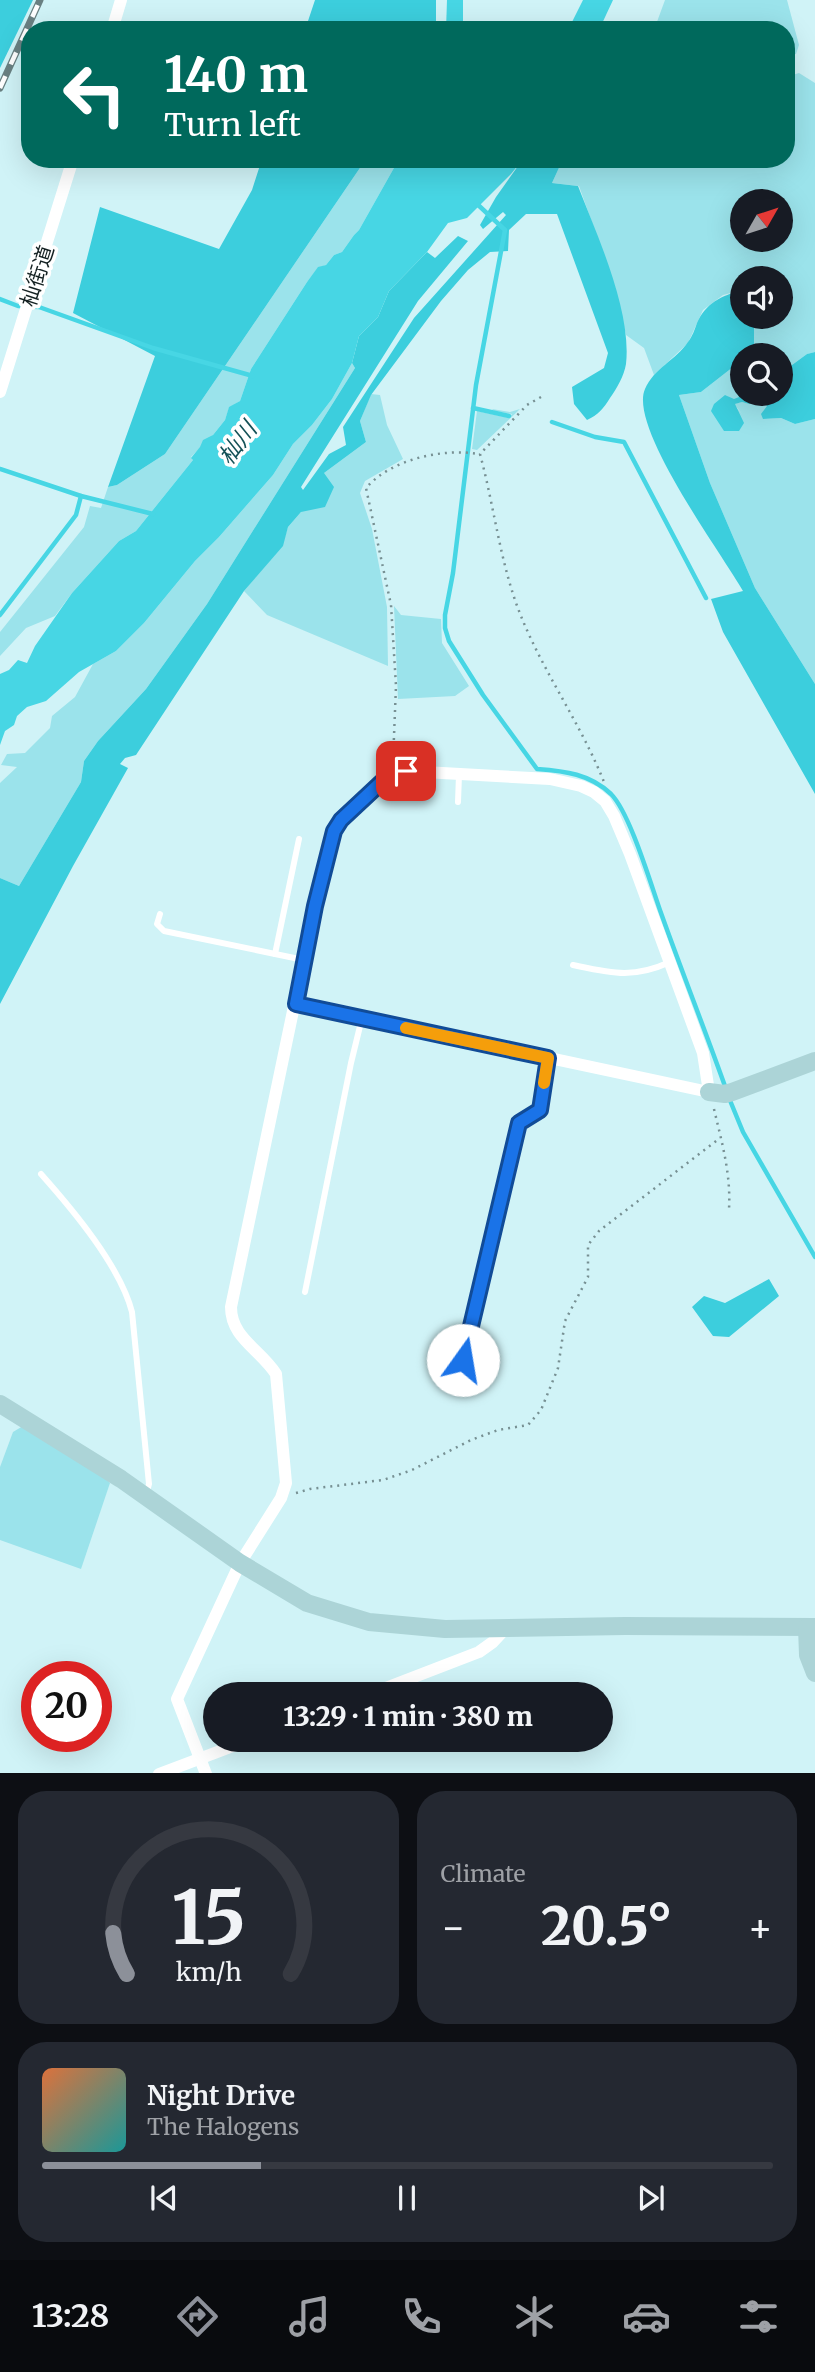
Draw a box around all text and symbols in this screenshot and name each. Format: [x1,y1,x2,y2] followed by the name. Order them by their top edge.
[164,44,308,105] text: 140 m
[49,49,140,140] icon: left
[164,105,301,145] text: Turn left
[730,189,793,252] north arrow
[730,189,793,406] map controls
[14,242,60,310] street label: 杣街道
[730,266,793,329] button: sound
[730,343,793,406] button: search
[212,414,264,470] water label: 杣川
[376,741,436,801] pin
[387,752,425,790] icon: arrive
[426,1323,500,1397] position arrow
[21,1661,112,1752] speed limit sign: 20
[283,1700,533,1733] text: 13:29 · 1 min · 380 m
[441,1859,526,1888] text: Climate
[171,1872,245,1964] text: 15
[541,1894,672,1959] text: 20.5°
[441,1904,466,1951] text: −
[748,1904,773,1951] text: +
[175,1955,241,1987] text: km/h
[147,2079,295,2112] text: Night Drive
[147,2112,299,2141] text: The Halogens
[145,2179,183,2217] icon: previous
[388,2179,426,2217] icon: pause
[632,2179,670,2217] icon: next
[173,2292,222,2341] icon: directions
[285,2292,334,2341] icon: music
[397,2292,446,2341] icon: phone
[510,2292,559,2341] icon: climate
[622,2292,671,2341] icon: car
[734,2292,783,2341] icon: filters
[32,2296,109,2336] text: 13:28

